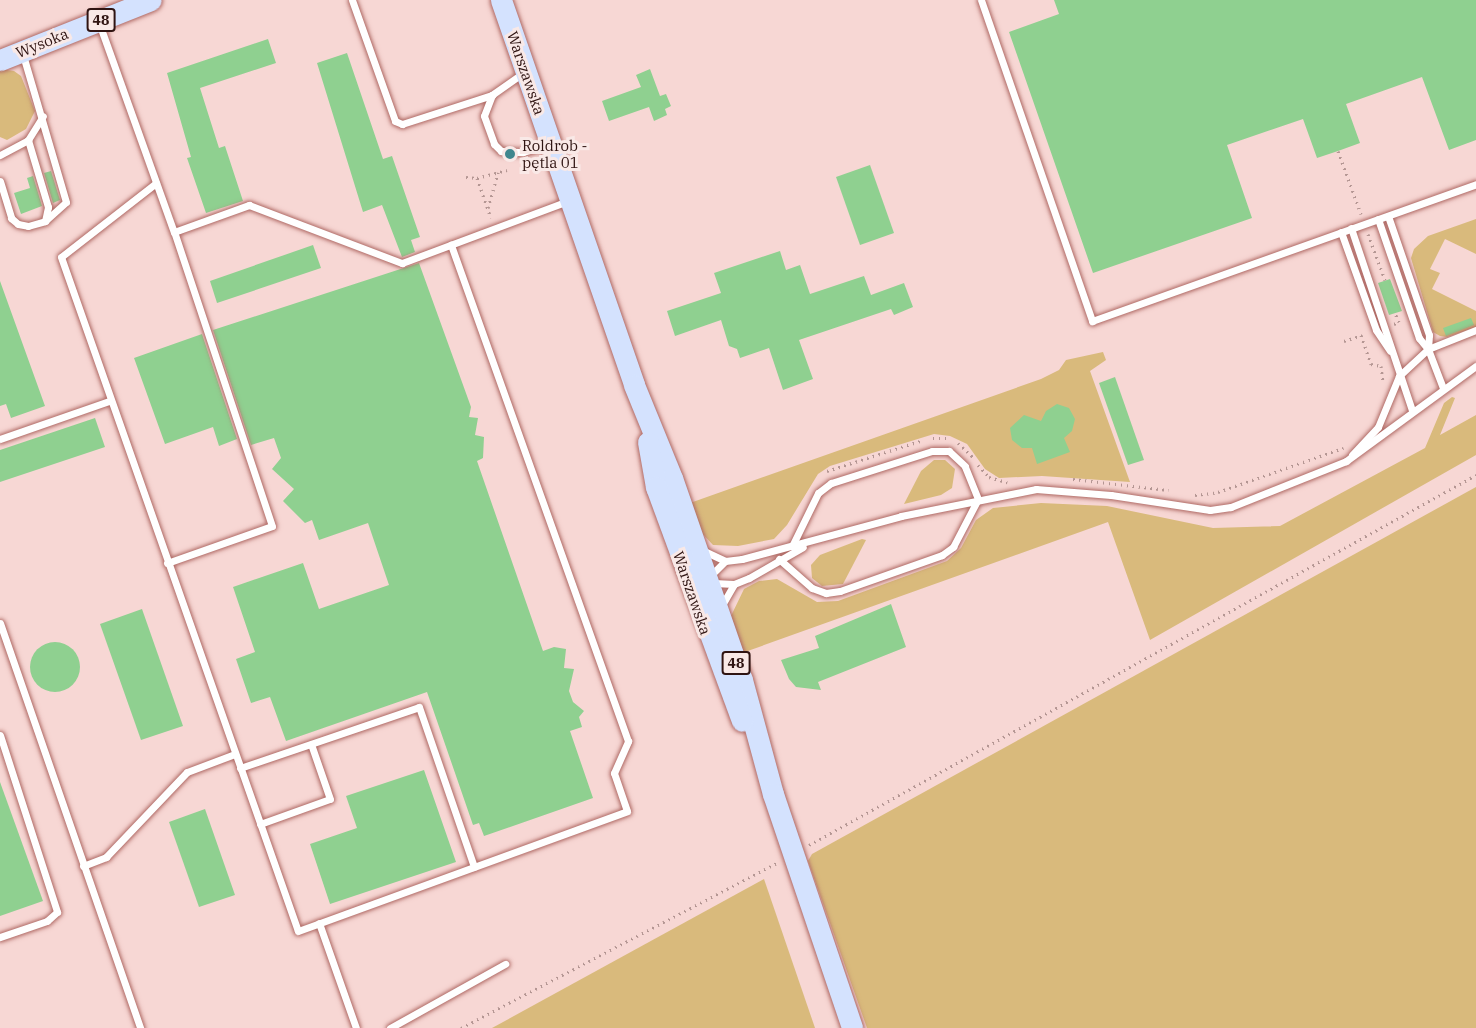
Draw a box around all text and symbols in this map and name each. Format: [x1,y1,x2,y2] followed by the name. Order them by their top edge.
[86,9,116,31] road number: 48
[13,24,71,62] street label: Wysoka
[503,29,549,117] street label: Warszawska
[522,136,587,171] place label: Roldrob - pętla 01
[503,147,517,161] marker: Roldrob - pętla 01
[669,549,715,637] street label: Warszawska
[721,652,751,674] road number: 48

